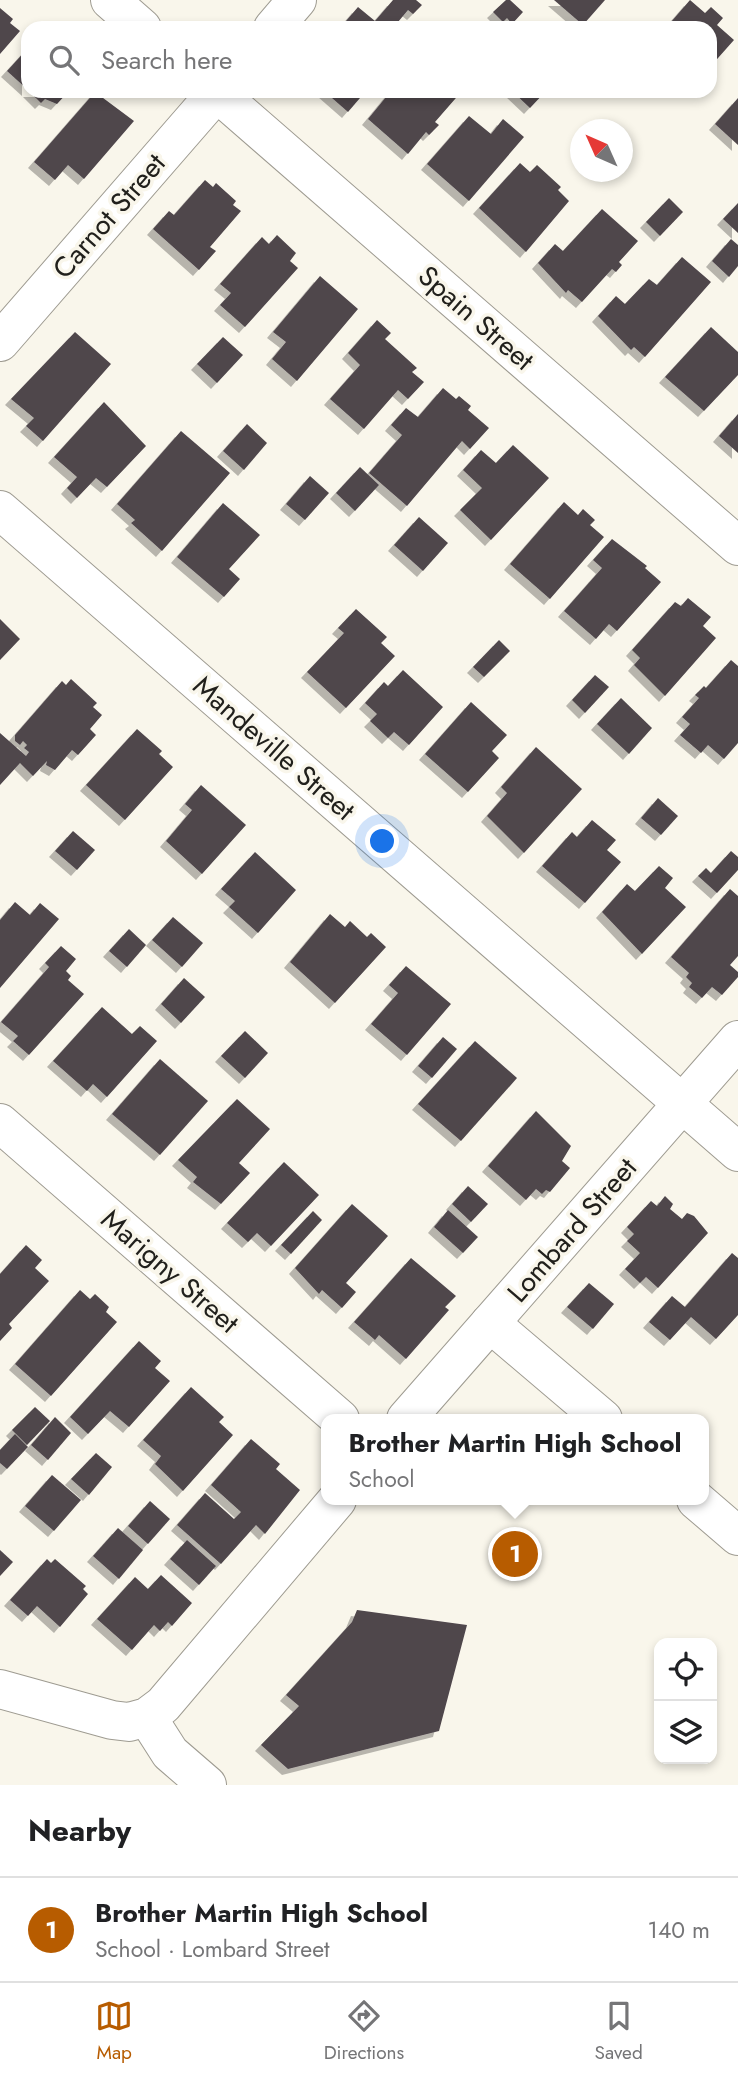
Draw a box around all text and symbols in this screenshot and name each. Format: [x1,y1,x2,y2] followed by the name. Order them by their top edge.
[21,21,717,98] search box
[45,41,83,79] icon: search
[101,41,233,79] text: Search here
[570,119,633,182] north arrow
[43,144,175,288] street label: Carnot Street
[409,256,543,380] street label: Spain Street
[184,666,364,830] street label: Mandeville Street
[365,824,399,858] your location
[498,1148,647,1311] street label: Lombard Street
[92,1199,248,1343] street label: Marigny Street
[321,1414,709,1505] popup
[348,1424,682,1462] text: Brother Martin High School
[348,1462,415,1496] text: School
[492,1528,538,1580] pin: 1
[654,1638,717,1764] map controls
[654,1638,717,1701] button: locate
[654,1701,717,1764] button: layers
[28,1809,131,1852] text: Nearby
[95,1894,428,1932] text: Brother Martin High School
[45,1913,57,1947] text: 1
[648,1913,710,1947] text: 140 m
[95,1932,330,1966] text: School · Lombard Street
[95,1997,133,2066] tab: Map
[324,1997,404,2066] tab: Directions
[595,1997,643,2066] tab: Saved

